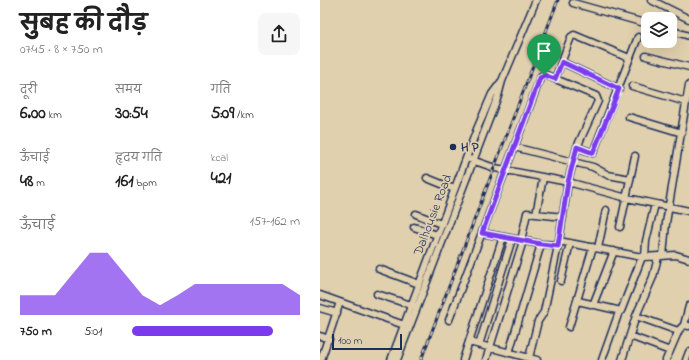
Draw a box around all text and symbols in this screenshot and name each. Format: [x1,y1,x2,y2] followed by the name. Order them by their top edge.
[20,9,147,41] text: सुबह की दौड़
[641,12,677,48] map controls
[641,12,677,48] button: layers
[258,13,300,55] button: share
[527,34,561,75] pin
[20,40,103,59] text: 07:45 · 8 × 750 m
[533,40,555,62] icon: arrive
[20,82,37,98] text: दूरी
[115,82,142,98] text: समय
[211,82,231,98] text: गति
[20,101,46,126] text: 6.00
[115,101,148,126] text: 30:54
[211,101,234,126] text: 5:09
[46,107,62,123] text: km
[234,107,254,123] text: /km
[461,138,479,157] place label: H P
[448,142,458,152] marker: H P
[20,150,50,166] text: ऊँचाई
[115,150,162,166] text: हृदय गति
[211,150,228,166] text: kcal
[211,166,232,191] text: 421
[20,169,33,194] text: 48
[115,169,134,194] text: 161
[408,171,457,259] street label: Dalhousie Road
[33,175,45,191] text: m
[134,175,157,191] text: bpm
[250,212,300,231] text: 157–162 m
[20,216,55,235] text: ऊँचाई
[20,322,52,341] text: 750 m
[84,322,102,341] text: 5:01
[332,332,402,351] scale bar
[338,333,362,349] text: 100 m

